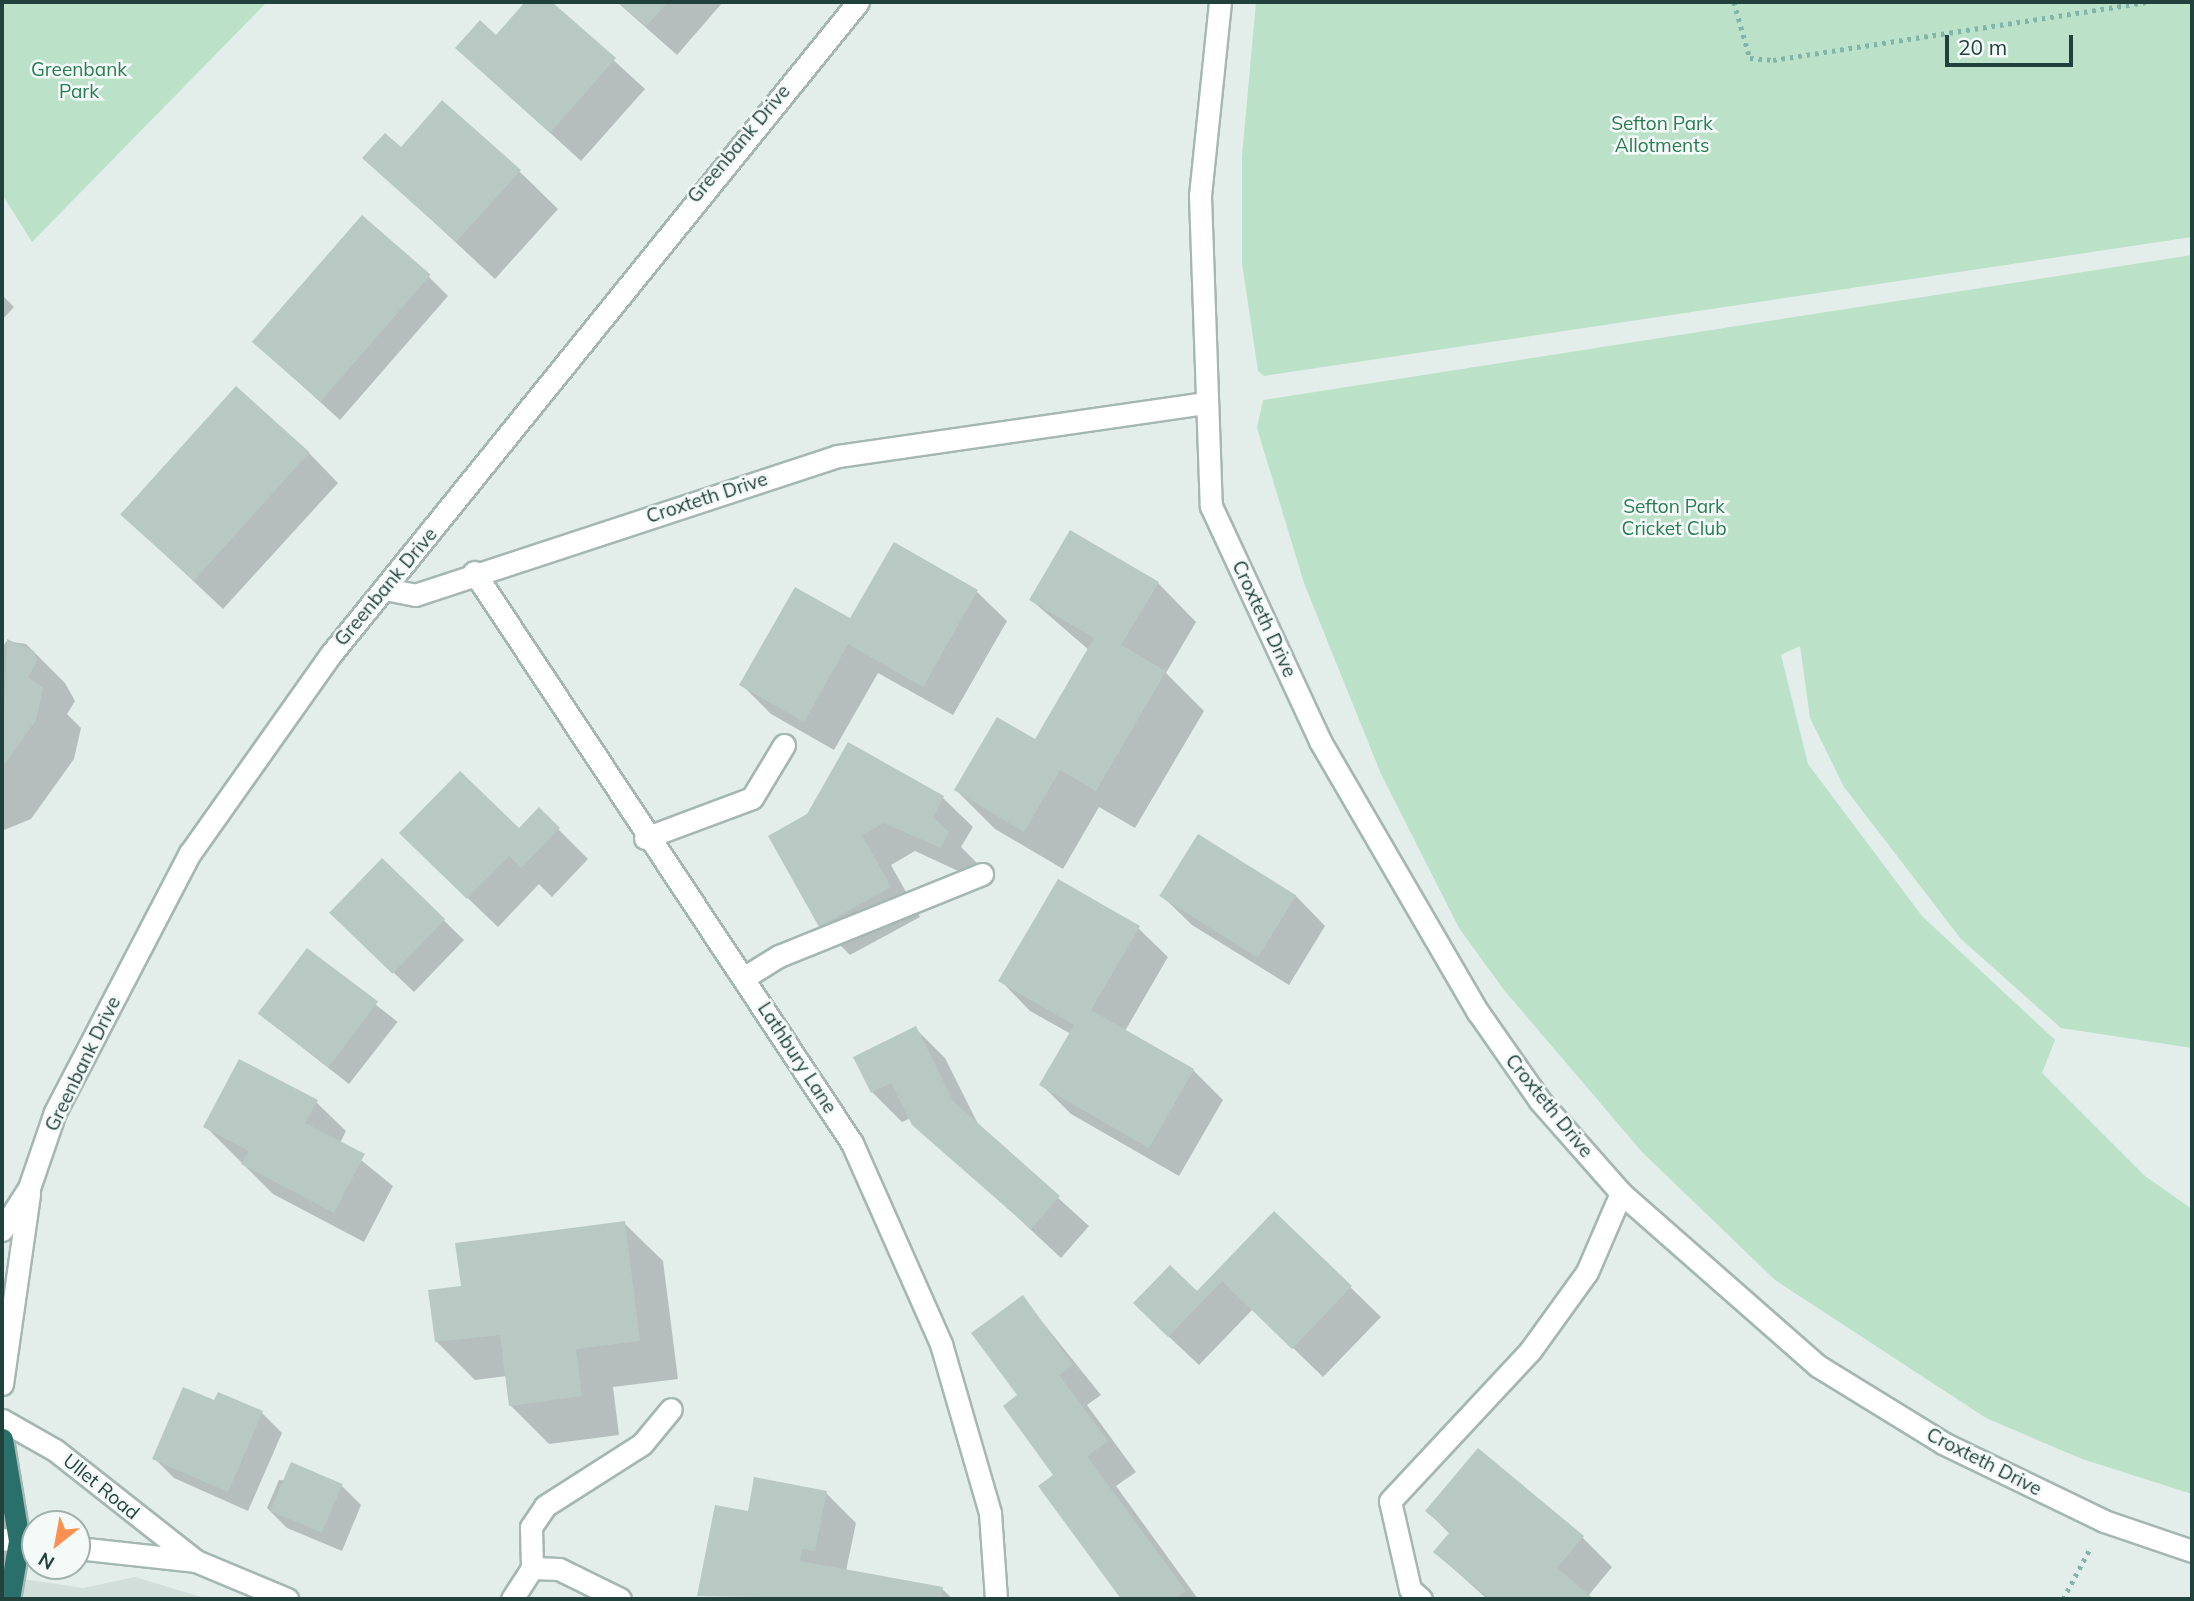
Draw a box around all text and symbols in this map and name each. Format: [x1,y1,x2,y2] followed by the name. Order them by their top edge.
[1949,21,2077,65] scale bar
[1958,34,2007,60] text: 20 m
[31,59,127,103] park label: Greenbank Park
[683,80,795,208] street label: Greenbank Drive
[1611,113,1713,157] park label: Sefton Park Allotments
[644,468,770,528] street label: Croxteth Drive
[1621,496,1727,540] park label: Sefton Park Cricket Club
[330,523,442,651] street label: Greenbank Drive
[1227,557,1301,681] street label: Croxteth Drive
[41,993,125,1135] street label: Greenbank Drive
[753,998,841,1118] street label: Lathbury Lane
[1500,1050,1598,1162] street label: Croxteth Drive
[1923,1423,2045,1501] street label: Croxteth Drive
[58,1449,144,1525] street label: Ullet Road
[21,1510,91,1580] north arrow
[34,1547,59,1575] text: N

